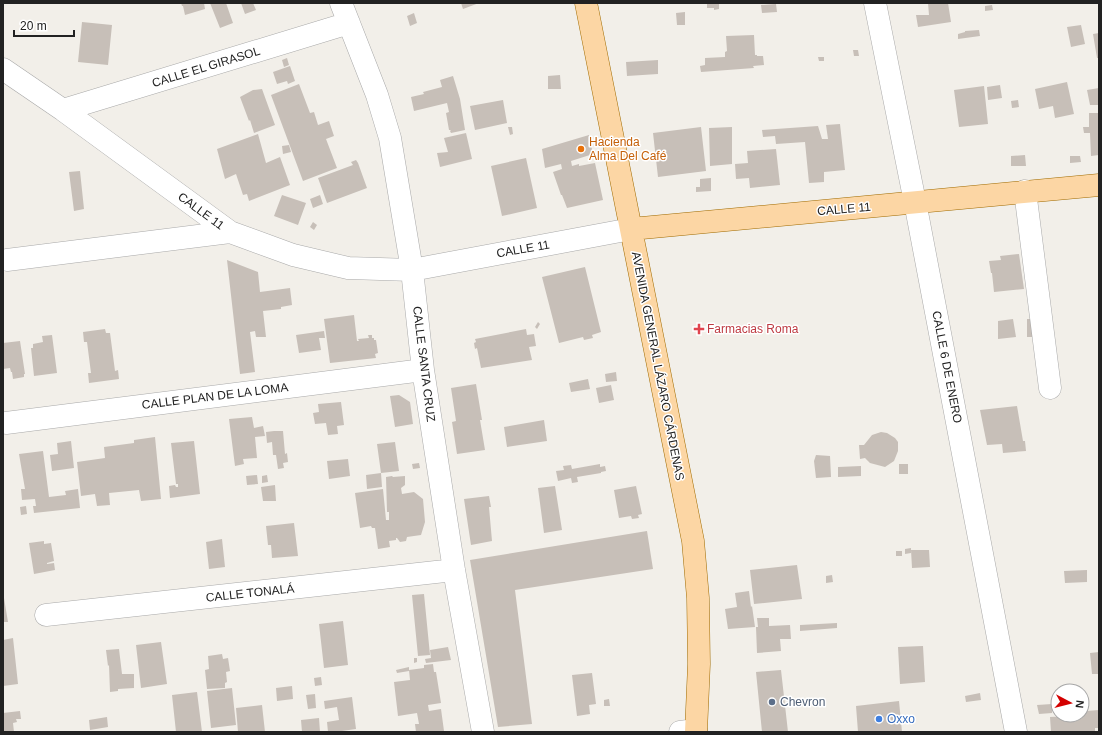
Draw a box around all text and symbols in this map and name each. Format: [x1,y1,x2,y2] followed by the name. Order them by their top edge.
[14,12,74,38] scale bar
[20,19,47,33] text: 20 m
[150,44,262,90] street label: CALLE EL GIRASOL
[589,135,667,163] place label: Hacienda Alma Del Café
[576,144,586,154] marker: Hacienda Alma Del Café
[175,190,227,233] street label: CALLE 11
[817,200,872,218] street label: CALLE 11
[495,237,551,261] street label: CALLE 11
[629,250,688,482] street label: AVENIDA GENERAL LÁZARO CÁRDENAS
[410,305,438,423] street label: CALLE SANTA CRUZ
[929,310,965,424] street label: CALLE 6 DE ENERO
[707,322,799,336] place label: Farmacias Roma
[694,324,704,334] marker: Farmacias Roma
[141,380,289,412] street label: CALLE PLAN DE LA LOMA
[205,580,295,605] street label: CALLE TONALÁ
[1050,683,1090,723] north arrow
[780,695,825,709] place label: Chevron
[767,697,777,707] marker: Chevron
[1073,700,1086,709] text: N
[887,712,915,726] place label: Oxxo
[874,714,884,724] marker: Oxxo

